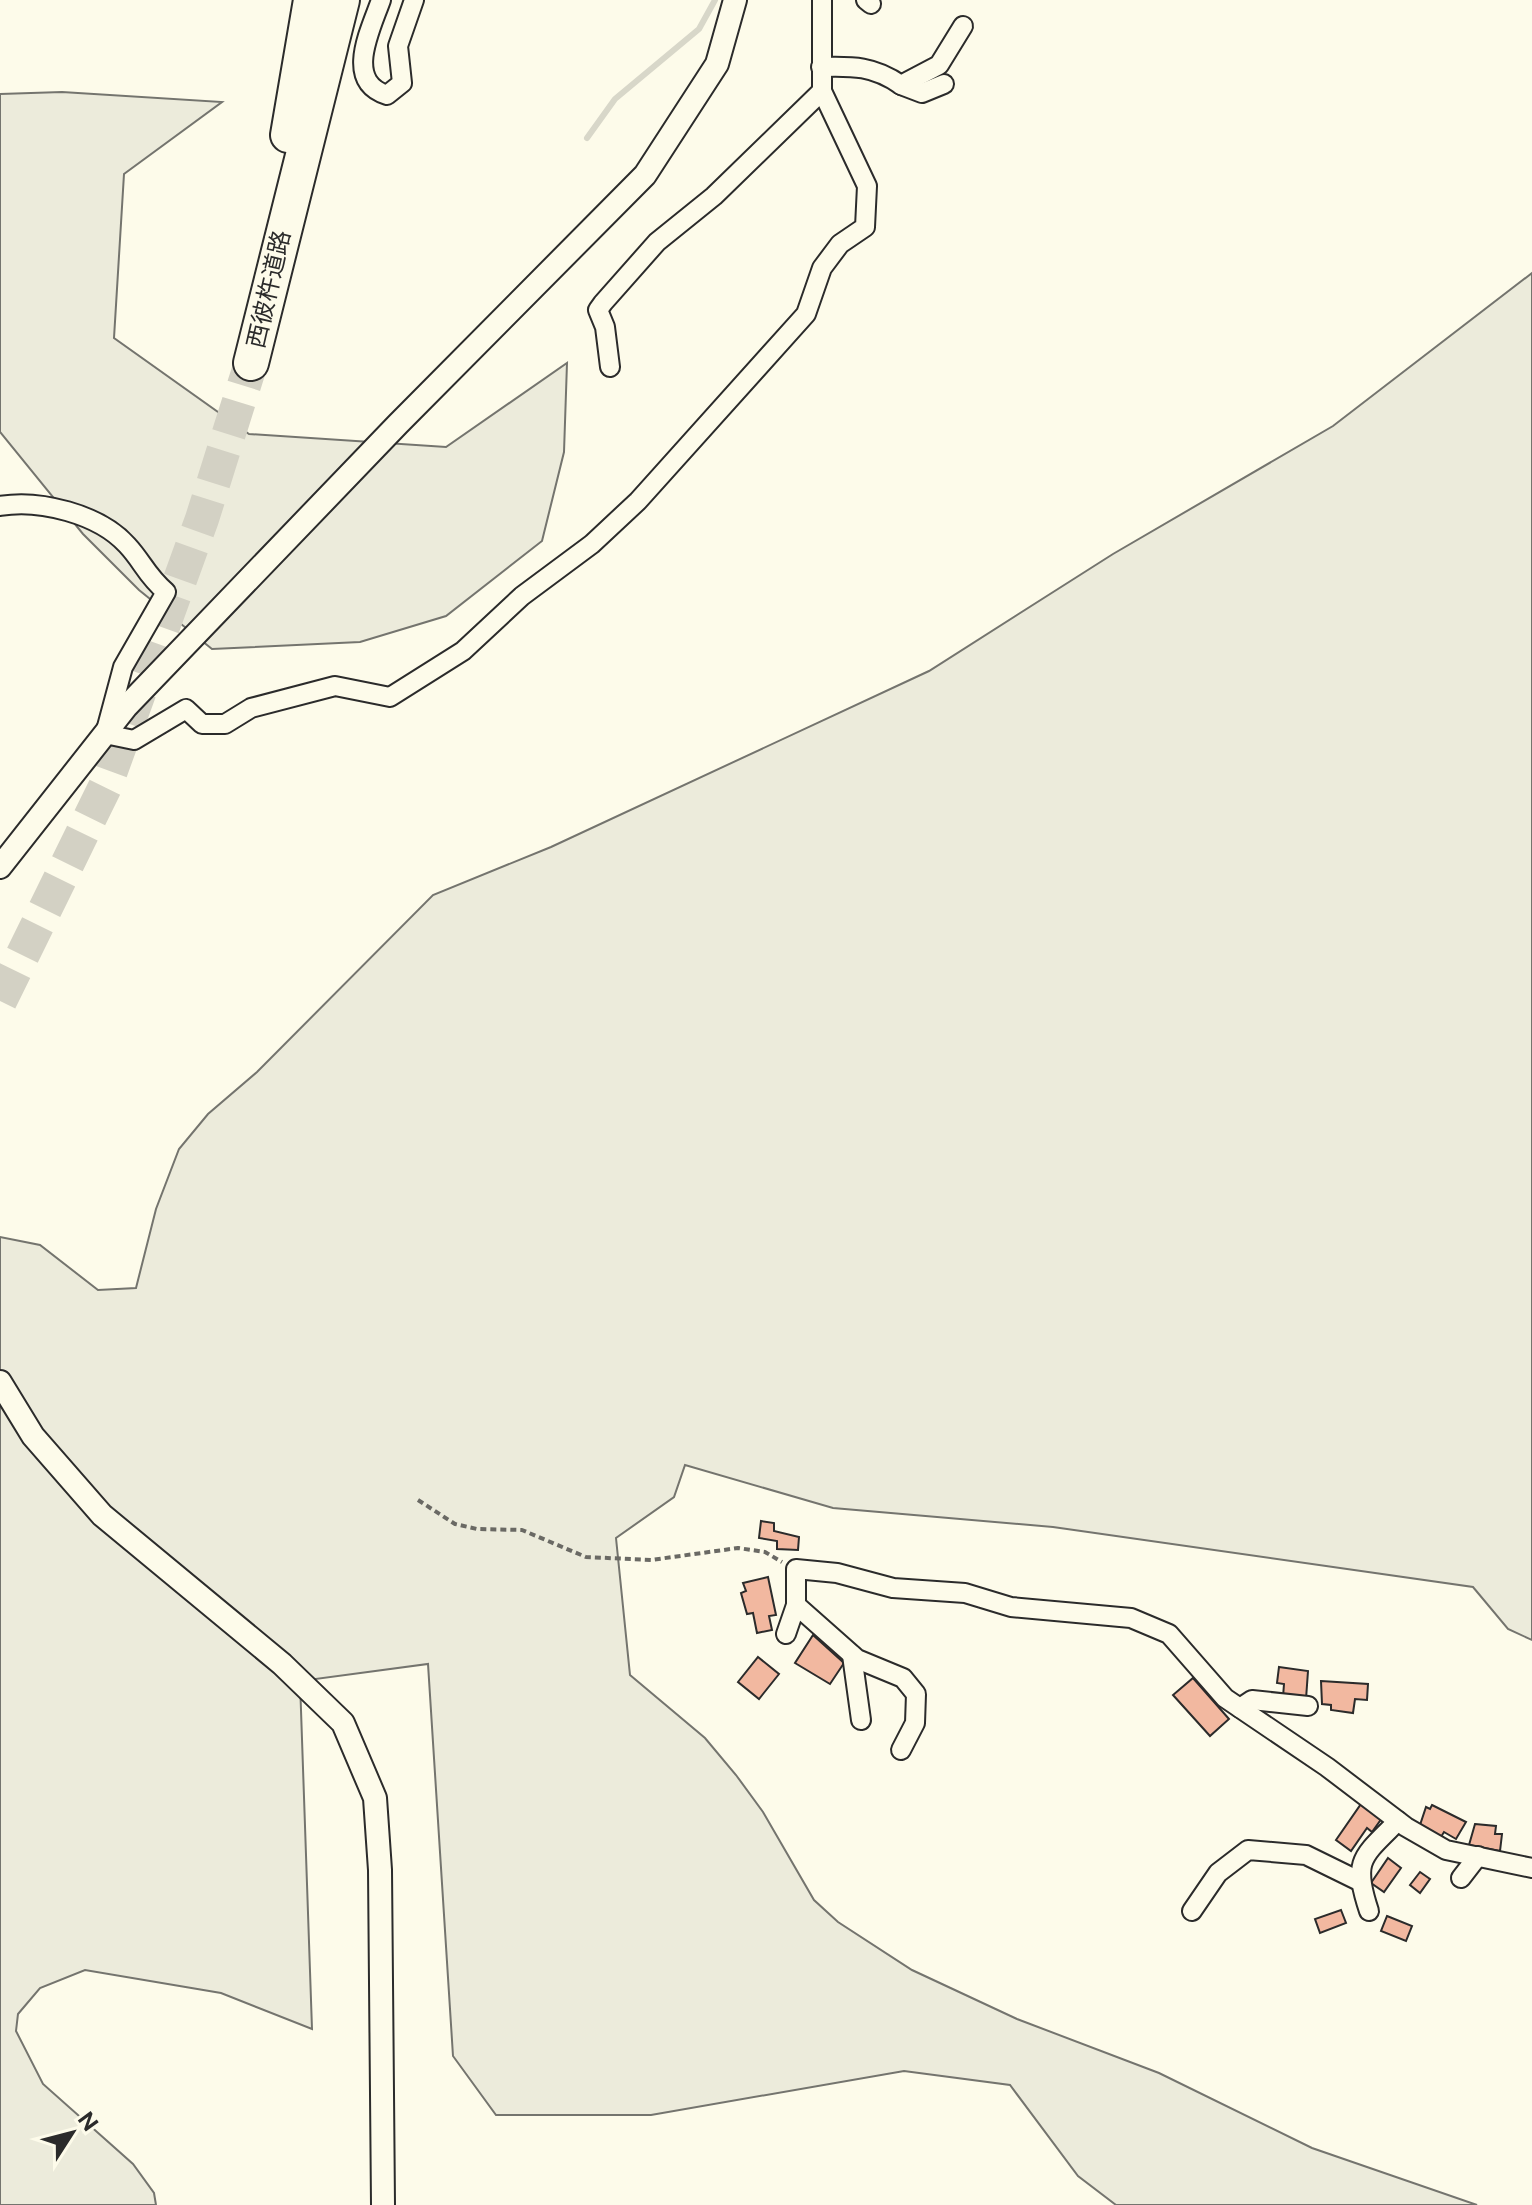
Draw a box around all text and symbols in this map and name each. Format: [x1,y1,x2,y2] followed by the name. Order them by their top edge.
[241,227,295,351] street label: 西彼杵道路
[32,2093,112,2173] north arrow
[73,2107,104,2136] text: N

